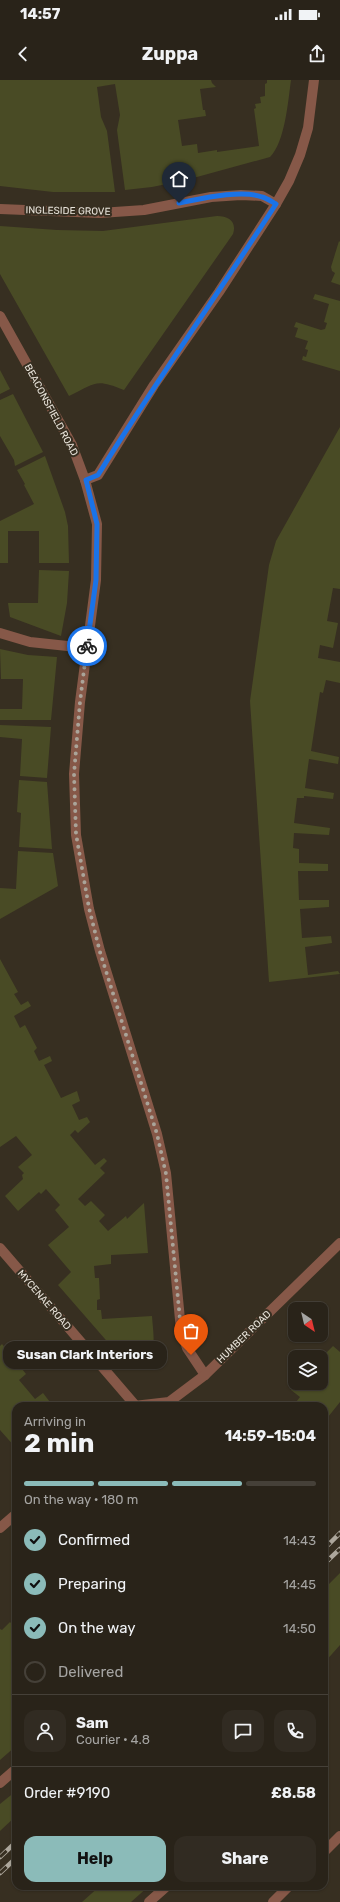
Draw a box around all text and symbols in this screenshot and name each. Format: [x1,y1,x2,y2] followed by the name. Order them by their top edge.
[20,5,60,23] text: 14:57
[12,43,34,65] icon: back
[142,43,198,65] text: Zuppa
[306,43,328,65] icon: share
[162,162,196,203] pin
[168,168,190,190] icon: home
[25,204,111,218] street label: INGLESIDE GROVE
[22,362,80,458] street label: BEACONSFIELD ROAD
[67,626,107,666] courier
[76,635,98,657] icon: bike
[15,1267,73,1333] street label: MYCENAE ROAD
[288,1302,328,1342] north arrow
[288,1302,328,1390] map controls
[214,1308,274,1366] street label: HUMBER ROAD
[174,1314,208,1355] pin
[180,1320,202,1342] icon: bag
[3,1341,167,1369] callout: Susan Clark Interiors
[17,1347,153,1362] text: Susan Clark Interiors
[288,1350,328,1390] button: layers
[24,1414,86,1429] text: Arriving in
[225,1427,316,1445] text: 14:59–15:04
[24,1428,94,1459] text: 2 min
[24,1492,138,1507] text: On the way · 180 m
[24,1529,46,1551] icon: check
[58,1531,130,1549] text: Confirmed
[283,1533,316,1548] text: 14:43
[24,1573,46,1595] icon: check
[58,1575,126,1593] text: Preparing
[283,1577,316,1592] text: 14:45
[24,1617,46,1639] icon: check
[58,1619,136,1637] text: On the way
[283,1621,316,1636] text: 14:50
[58,1663,123,1681] text: Delivered
[24,1710,66,1752] button: person
[222,1710,264,1752] button: chat
[274,1710,316,1752] button: phone
[76,1714,109,1732] text: Sam
[76,1732,150,1747] text: Courier · 4.8
[24,1784,110,1802] text: Order #9190
[271,1784,316,1802] text: £8.58
[24,1836,166,1882] button: Help
[174,1836,316,1882] button: Share

